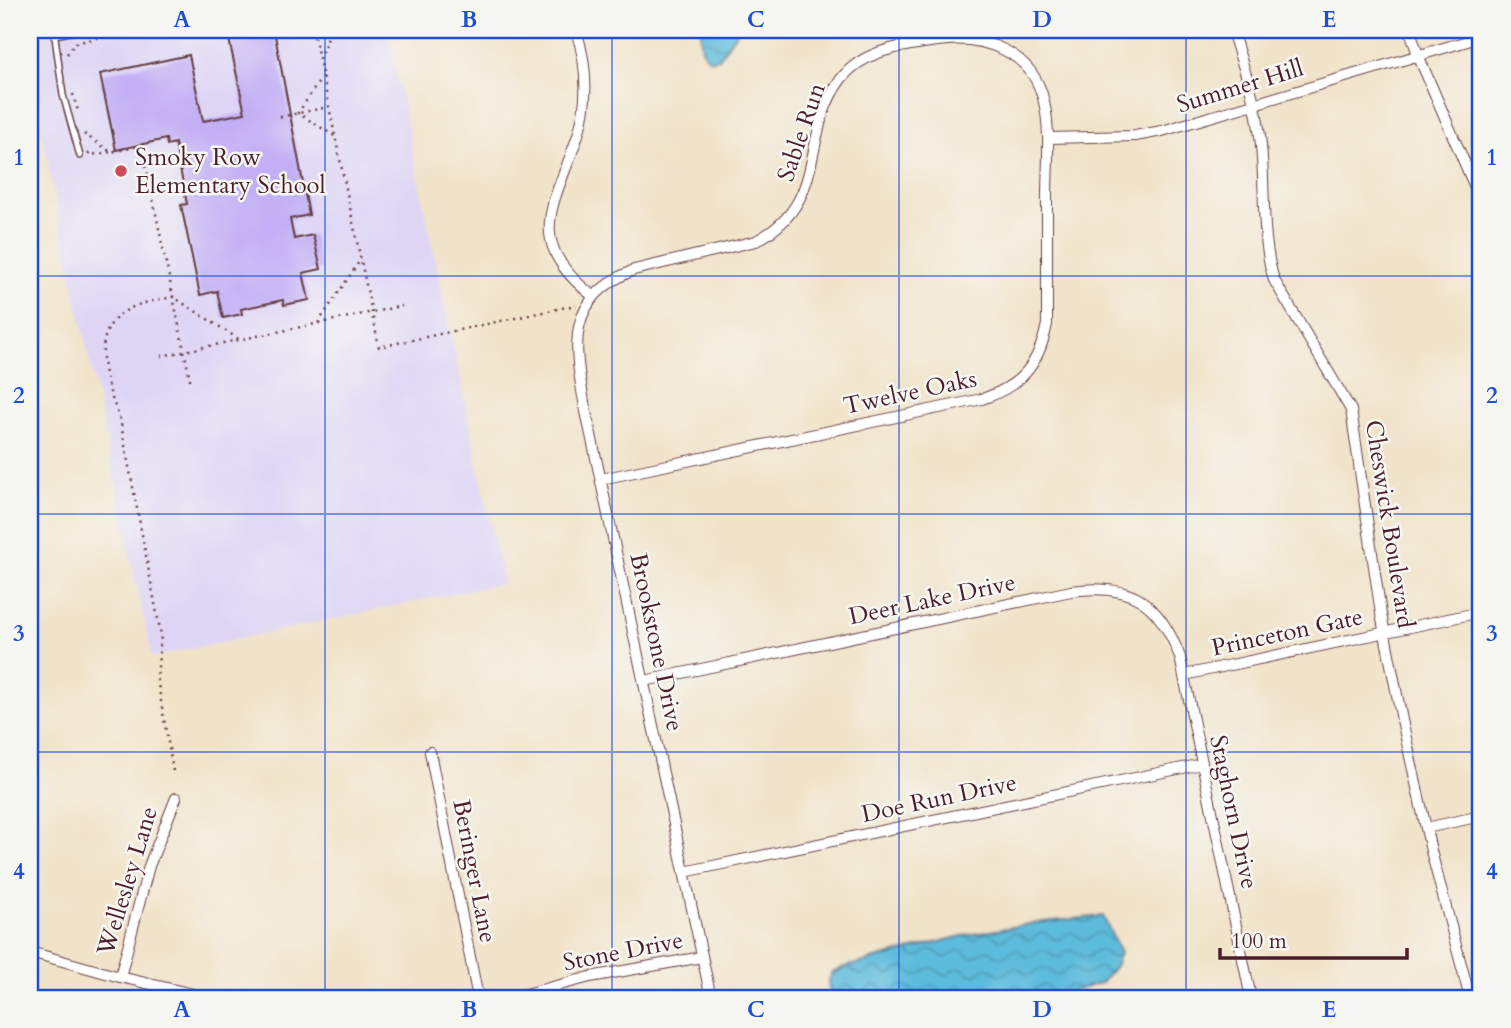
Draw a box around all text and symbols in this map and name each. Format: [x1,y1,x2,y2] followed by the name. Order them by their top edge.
[173,4,191,35] text: A
[461,4,477,35] text: B
[747,4,765,35] text: C
[1032,4,1052,35] text: D
[1322,4,1336,35] text: E
[1173,52,1308,121] street label: Summer Hill
[769,78,834,186] street label: Sable Run
[135,141,326,202] place label: Smoky Row Elementary School
[13,142,25,173] text: 1
[1486,142,1498,173] text: 1
[113,163,129,179] marker: Smoky Row Elementary School
[840,362,980,423] street label: Twelve Oaks
[13,380,25,411] text: 2
[1486,380,1498,411] text: 2
[1357,418,1422,631] street label: Cheswick Boulevard
[622,550,692,734] street label: Brookstone Drive
[846,566,1018,633] street label: Deer Lake Drive
[1209,600,1366,665] street label: Princeton Gate
[13,618,25,649] text: 3
[1486,618,1498,649] text: 3
[1201,732,1266,892] street label: Staghorn Drive
[859,766,1020,831] street label: Doe Run Drive
[444,797,505,946] street label: Beringer Lane
[89,803,166,961] street label: Wellesley Lane
[13,856,25,887] text: 4
[1486,856,1498,887] text: 4
[1220,916,1408,960] scale bar
[560,924,686,979] street label: Stone Drive
[1231,927,1287,956] text: 100 m
[173,994,191,1025] text: A
[461,994,477,1025] text: B
[747,994,765,1025] text: C
[1032,994,1052,1025] text: D
[1322,994,1336,1025] text: E

